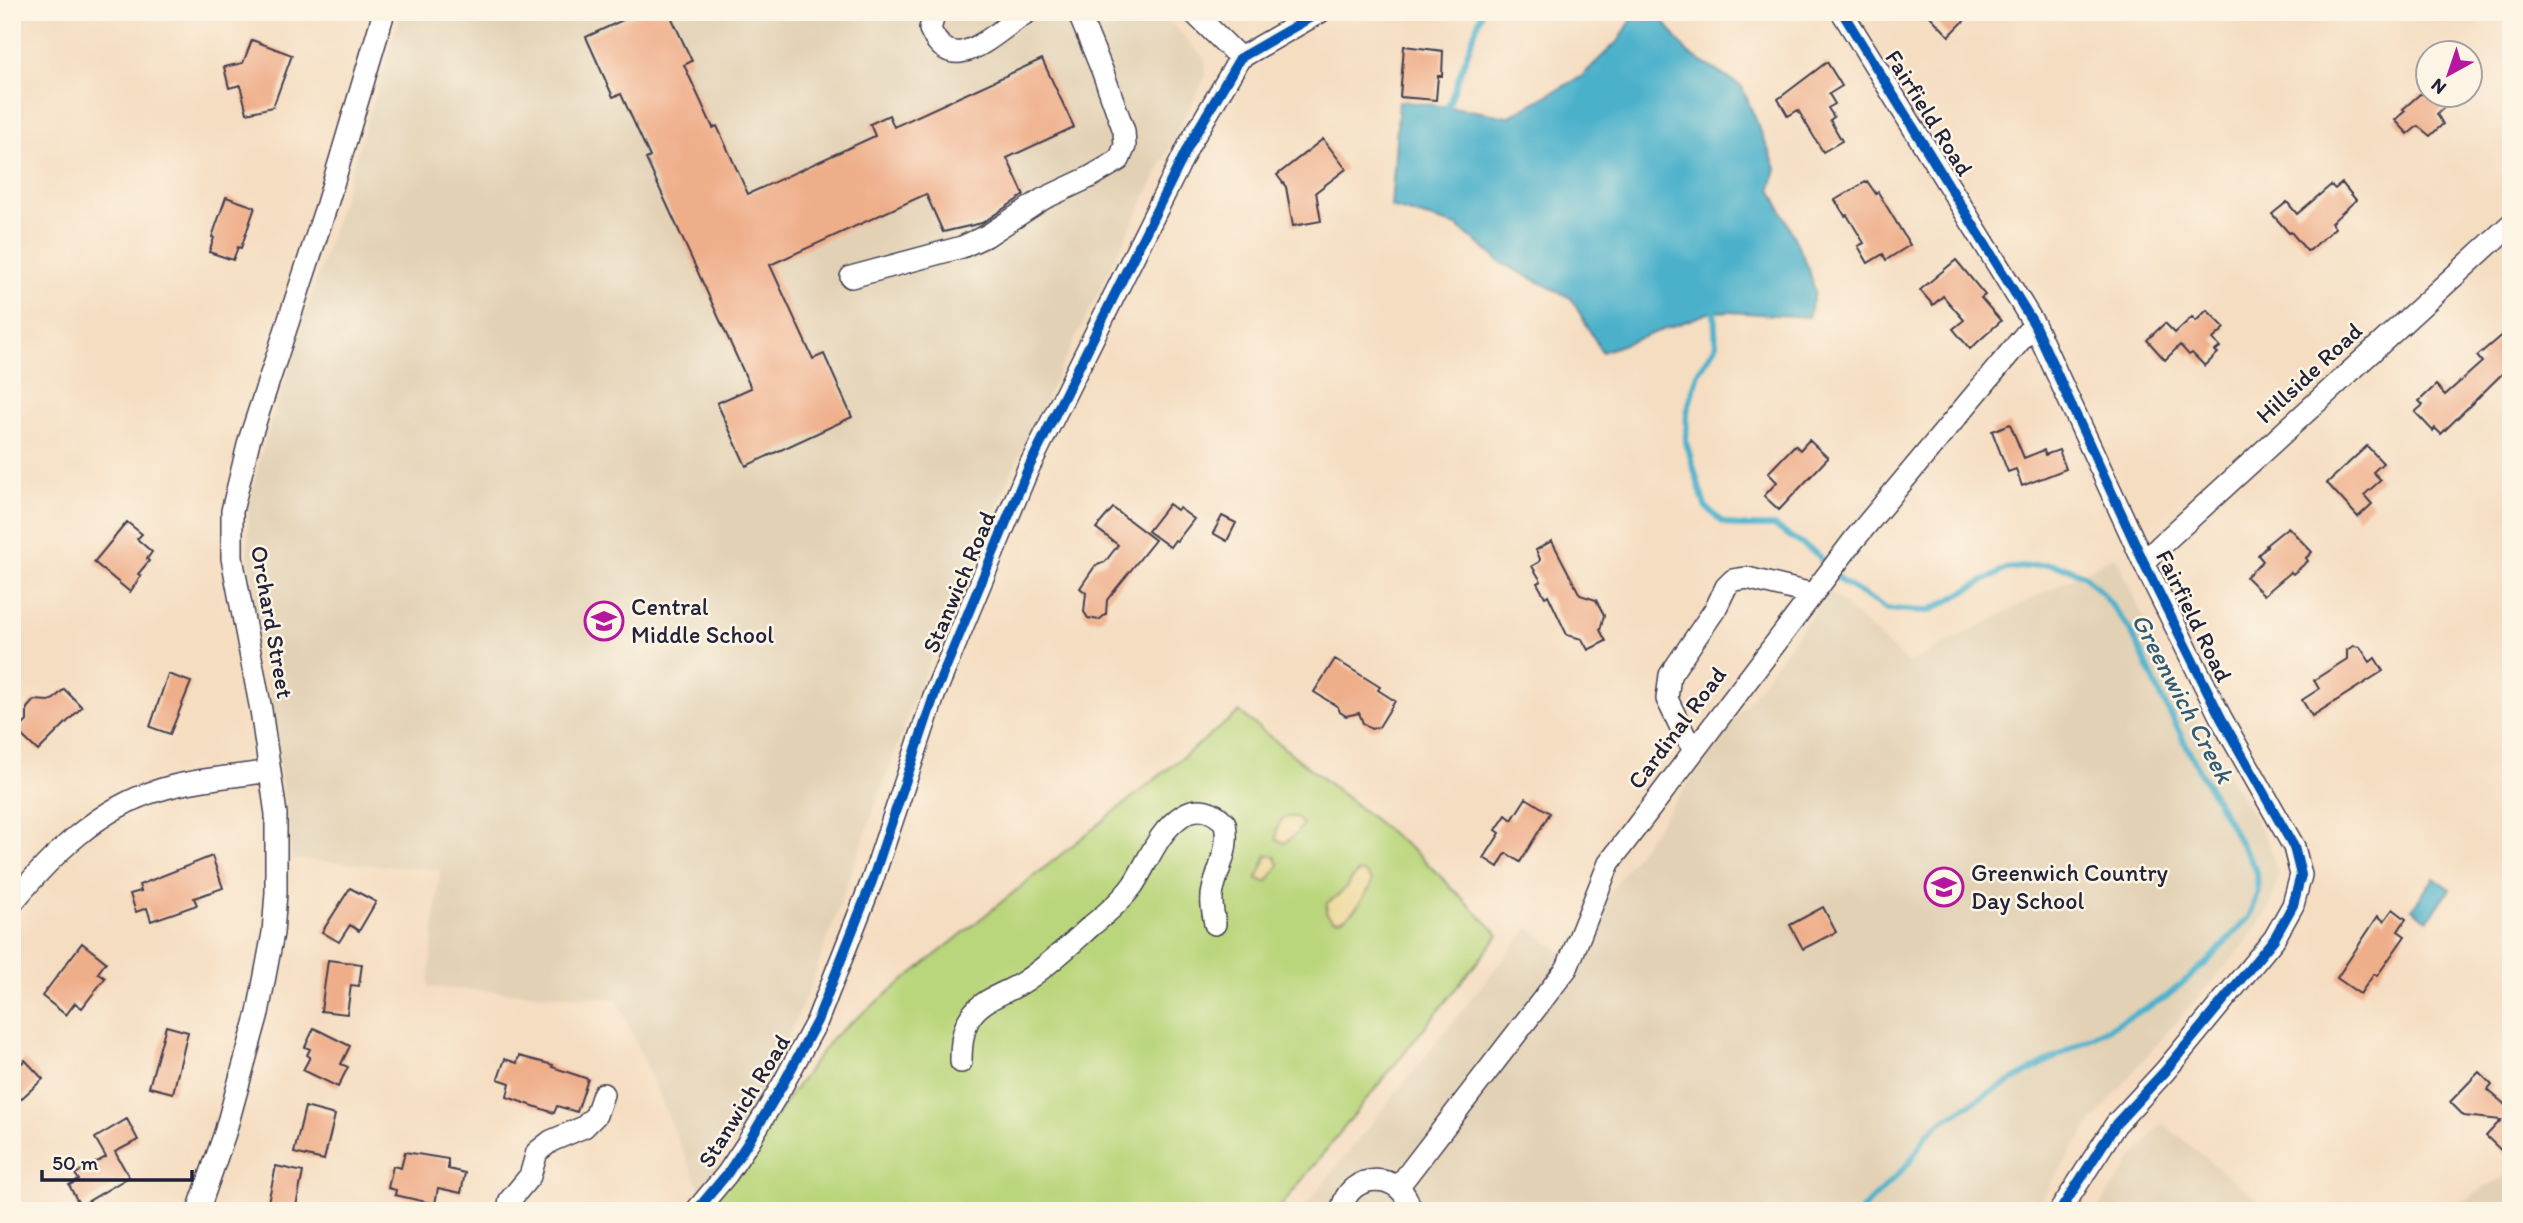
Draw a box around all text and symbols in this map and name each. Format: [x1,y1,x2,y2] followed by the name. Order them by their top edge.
[2414,38,2484,108] north arrow
[1879,44,1980,181] street label: Fairfield Road
[2426,74,2451,100] text: N
[2249,316,2368,429] street label: Hillside Road
[916,506,1001,657] street label: Stanwich Road
[245,543,300,701] street label: Orchard Street
[2150,545,2239,687] street label: Fairfield Road
[631,592,774,649] place label: Central Middle School
[583,600,625,642] school or university icon: Central Middle School
[2125,608,2242,790] water label: Greenwich Creek
[1621,661,1732,795] street label: Cardinal Road
[1971,858,2169,915] place label: Greenwich Country Day School
[1923,866,1965,908] school or university icon: Greenwich Country Day School
[691,1029,796,1173] street label: Stanwich Road
[42,1139,192,1183] scale bar
[52,1150,99,1175] text: 50 m

